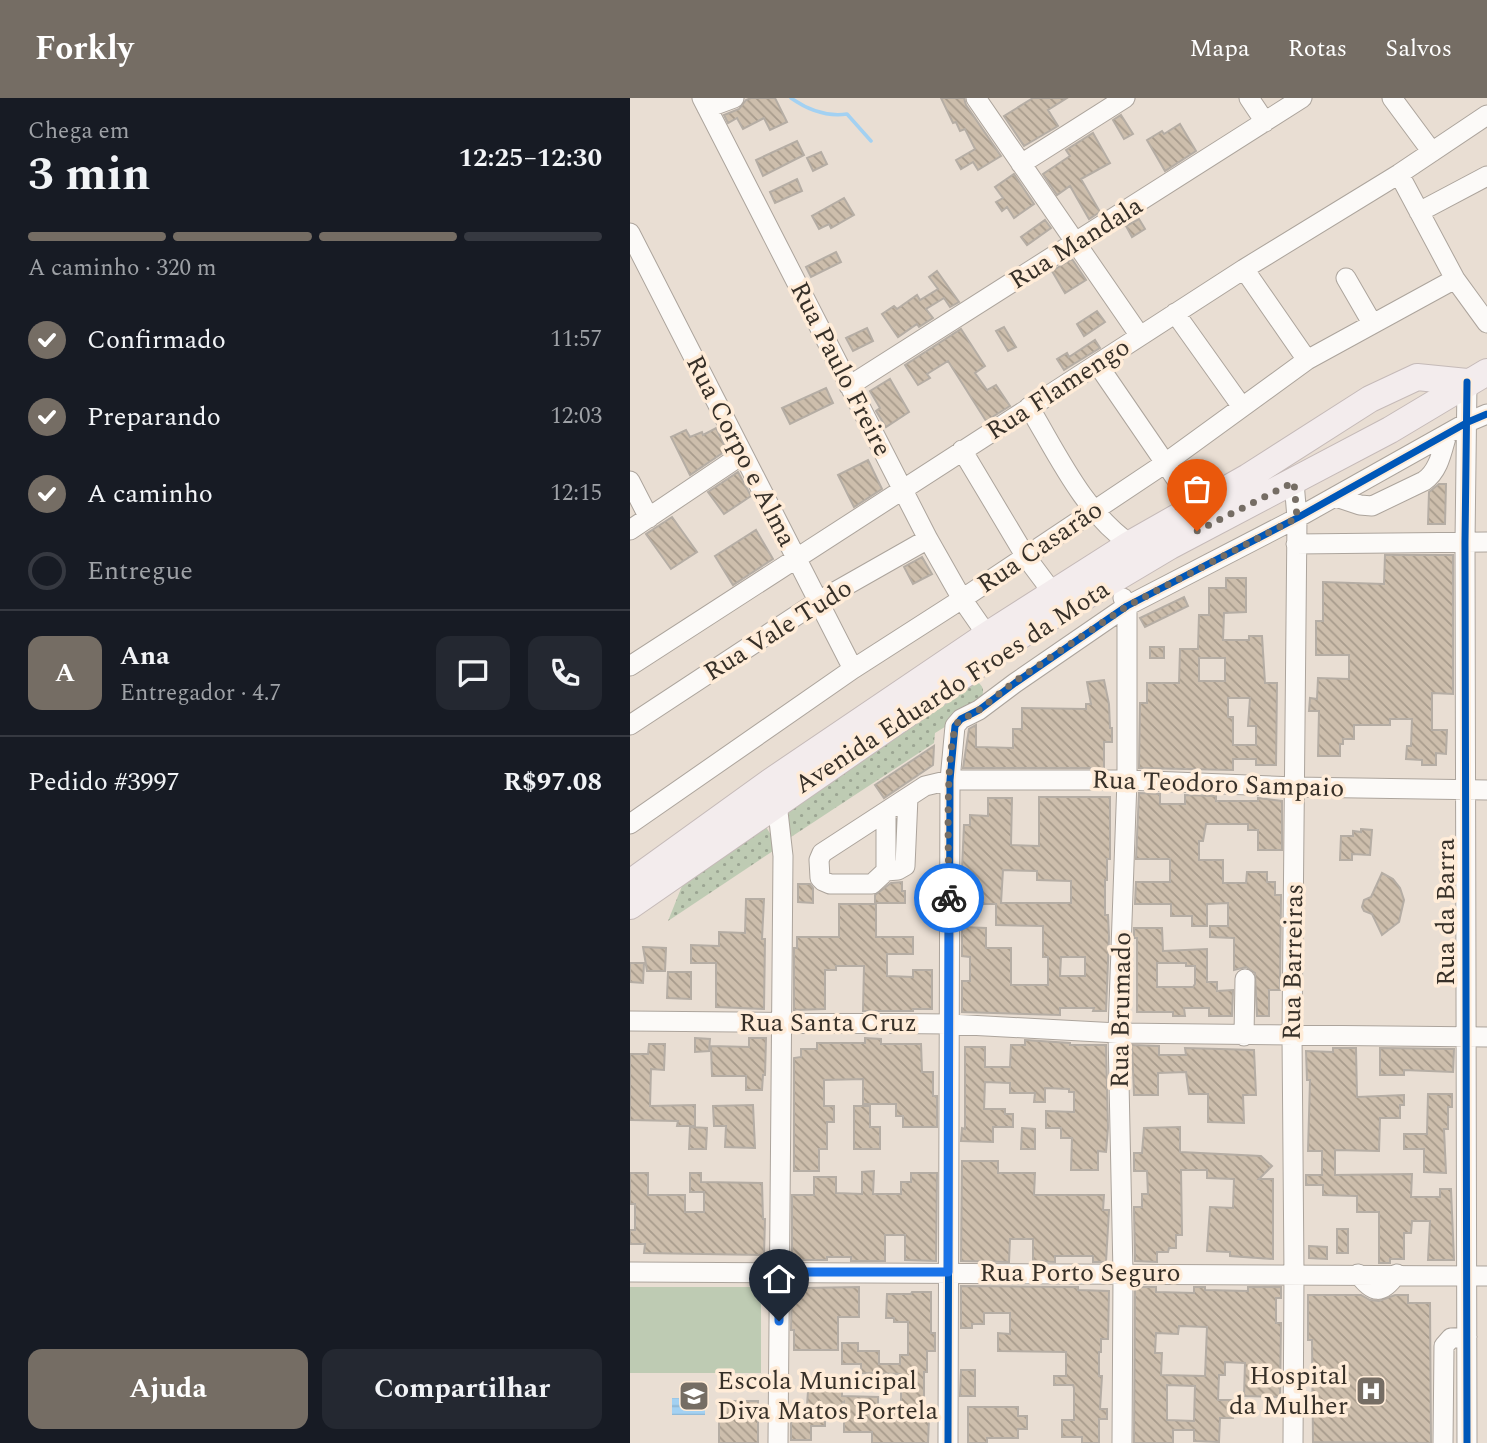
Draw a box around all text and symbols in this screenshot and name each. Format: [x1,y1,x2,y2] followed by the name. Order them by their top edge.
[35,24,134,74] text: Forkly
[1190,31,1250,67] text: Mapa
[1288,31,1347,67] text: Rotas
[1385,31,1452,67] text: Salvos
[28,114,129,149] text: Chega em
[458,138,602,178] text: 12:25–12:30
[28,140,150,210] text: 3 min
[1001,186,1151,300] street label: Rua Mandala
[28,251,217,286] text: A caminho · 320 m
[780,275,902,463] street label: Rua Paulo Freire
[87,320,226,360] text: Confirmado
[28,321,66,359] icon: check
[550,322,602,357] text: 11:57
[978,327,1138,451] street label: Rua Flamengo
[675,348,807,554] street label: Rua Corpo e Alma
[87,397,221,437] text: Preparando
[28,398,66,436] icon: check
[550,399,602,434] text: 12:03
[1167,459,1227,531] pin
[1178,470,1216,508] icon: bag
[87,474,213,514] text: A caminho
[28,475,66,513] icon: check
[550,476,602,511] text: 12:15
[969,490,1111,604] street label: Rua Casarão
[87,551,193,591] text: Entregue
[696,568,860,692] street label: Rua Vale Tudo
[786,570,1118,804] street label: Avenida Eduardo Froes da Mota
[120,636,170,676] text: Ana
[436,636,510,710] button: chat
[528,636,602,710] button: phone
[55,653,75,693] text: A
[120,676,281,711] text: Entregador · 4.7
[1091,760,1345,808] street label: Rua Teodoro Sampaio
[28,762,179,802] text: Pedido #3997
[503,762,602,802] text: R$97.08
[1426,838,1466,986] street label: Rua da Barra
[914,863,984,933] courier
[930,879,968,917] icon: bike
[1272,883,1314,1041] street label: Rua Barreiras
[1100,931,1142,1089] street label: Rua Brumado
[739,1003,917,1043] street label: Rua Santa Cruz
[749,1249,809,1321] pin
[979,1253,1181,1293] street label: Rua Porto Seguro
[760,1260,798,1298] icon: home
[28,1349,308,1429] button: Ajuda
[322,1349,602,1429] button: Compartilhar
[1229,1356,1348,1426] place label: Hospital da Mulher
[717,1361,938,1431] place label: Escola Municipal Diva Matos Portela
[1354,1374,1388,1408] hospital icon: Hospital da Mulher
[677,1379,711,1413] school or university icon: Escola Municipal Diva Matos Portela

